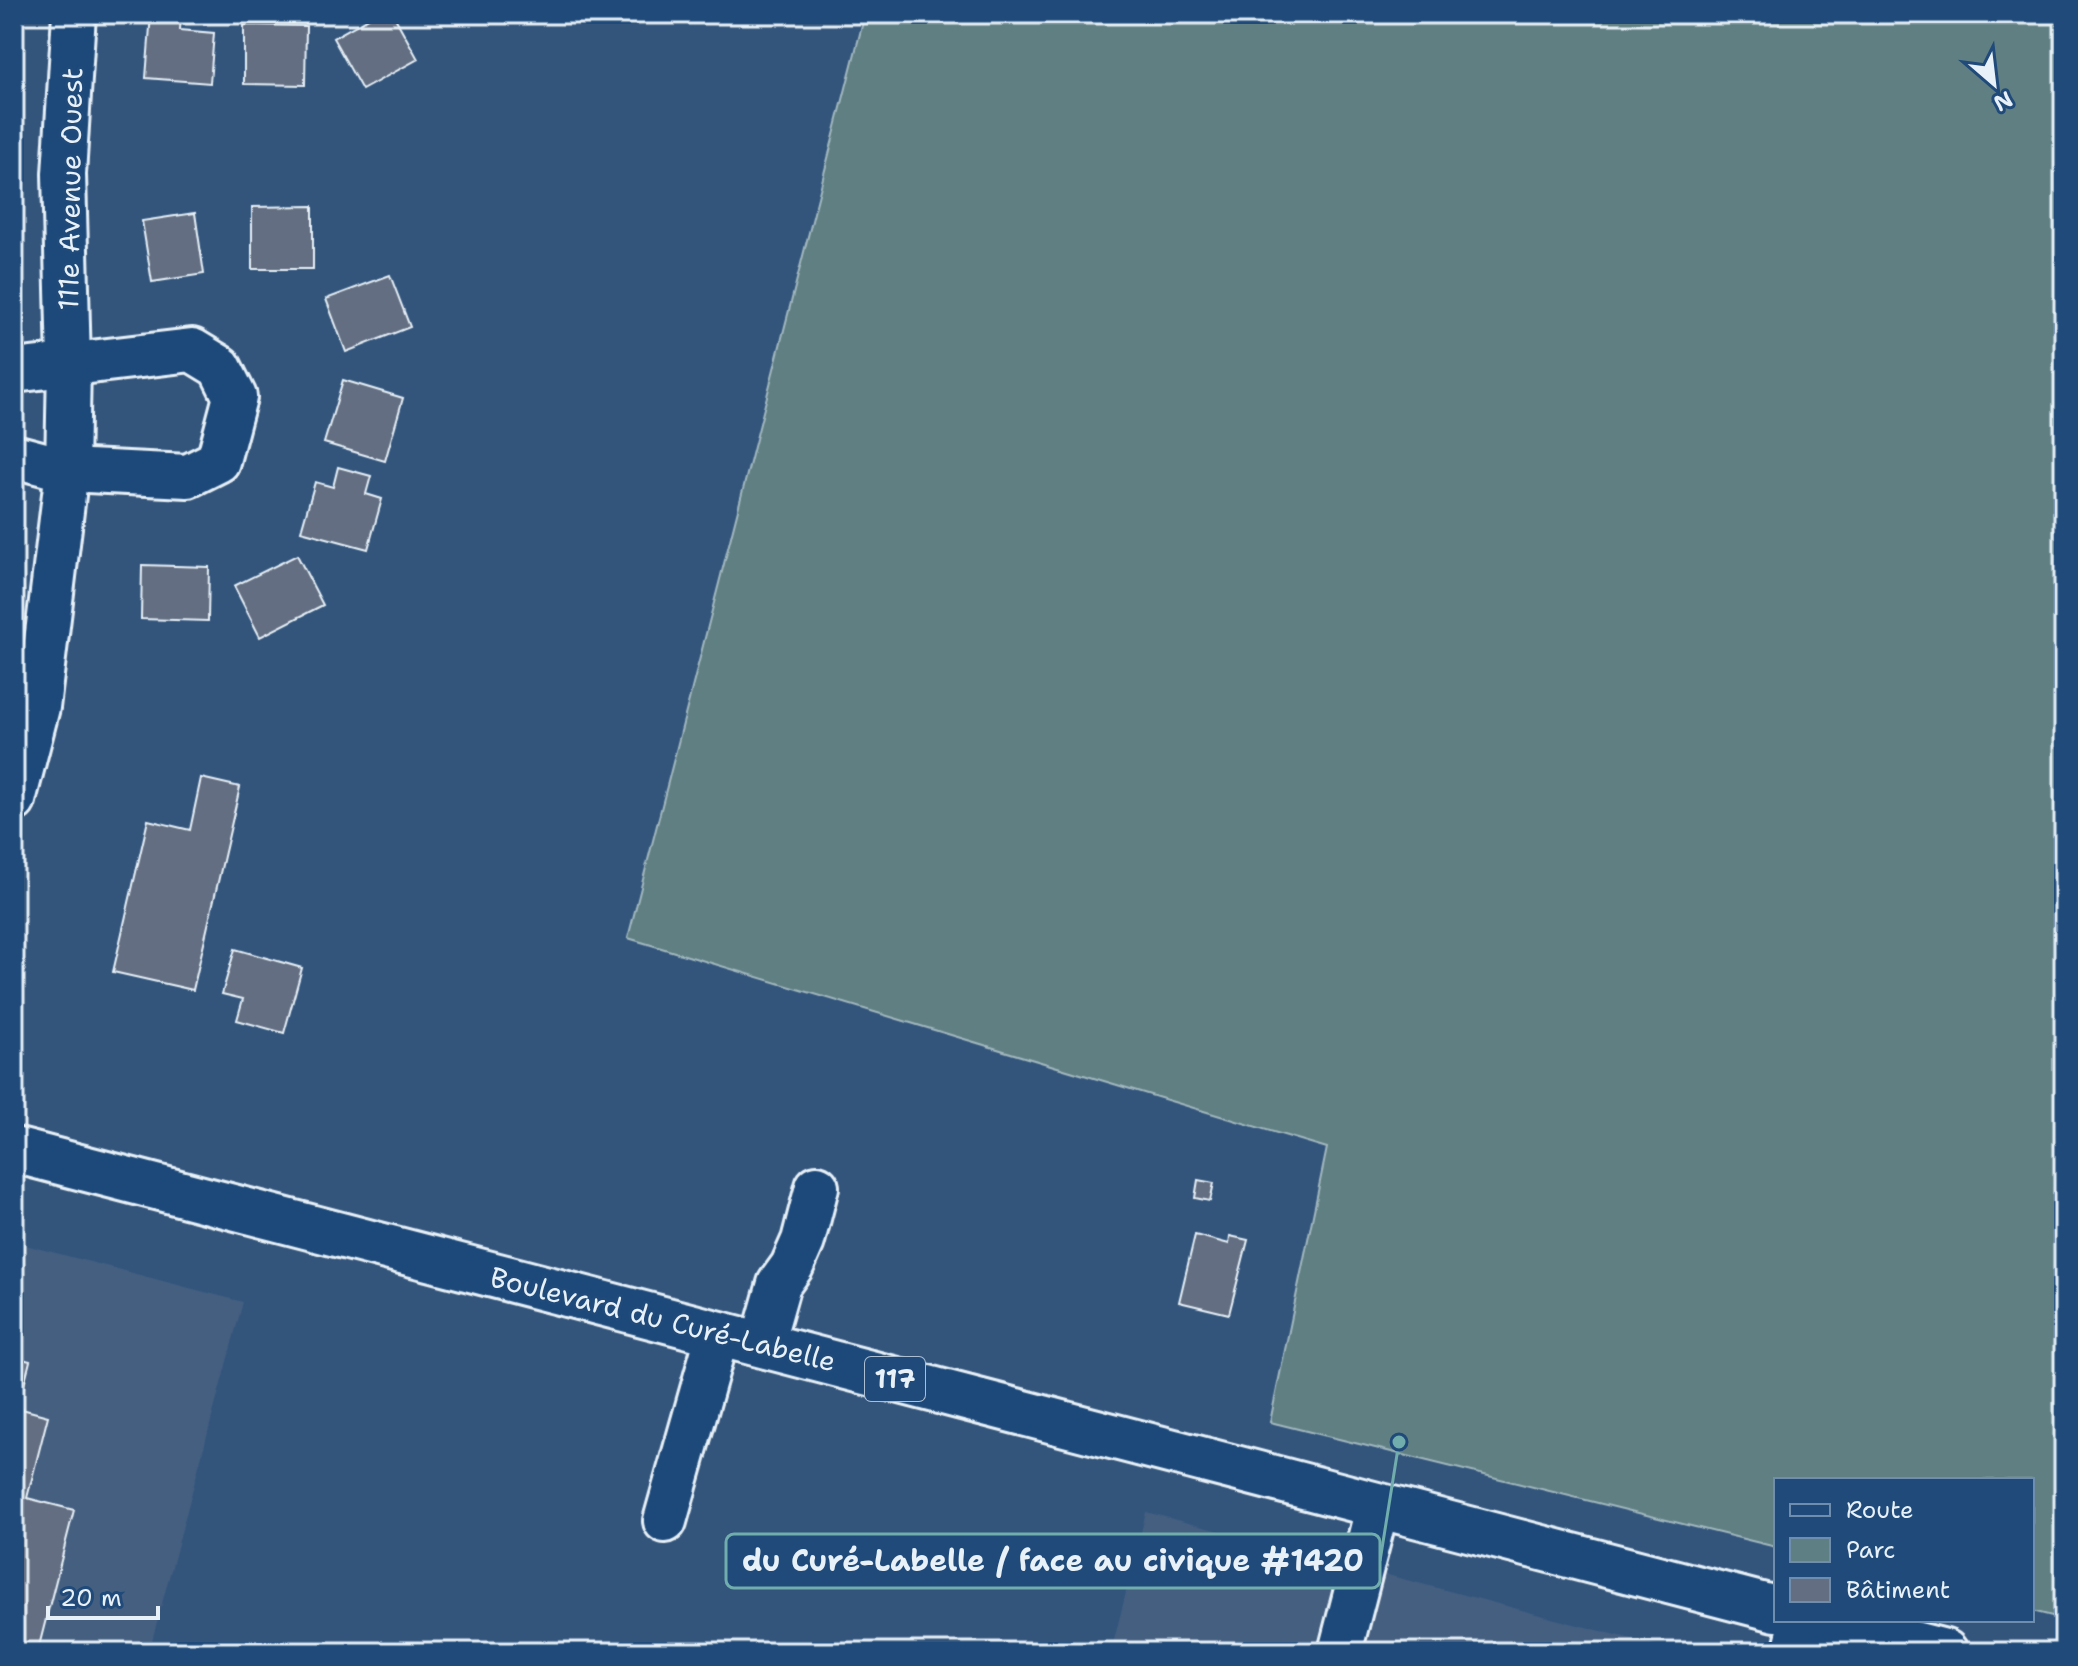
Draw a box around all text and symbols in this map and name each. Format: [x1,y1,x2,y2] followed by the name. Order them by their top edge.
[1954,44,2034,124] north arrow
[49,67,91,311] street label: 111e Avenue Ouest
[1989,84,2018,118] text: N
[486,1258,840,1380] street label: Boulevard du Curé-Labelle
[865,1357,925,1401] road number: 117
[1774,1478,2034,1622] legend
[1846,1494,1914,1526] text: Route
[726,1534,1380,1588] callout: du Curé-Labelle / face au civique #1420
[1846,1534,1895,1566] text: Parc
[742,1540,1364,1581] text: du Curé-Labelle / face au civique #1420
[48,1570,158,1620] scale bar
[1846,1574,1950,1606] text: Bâtiment
[60,1582,122,1614] text: 20 m

